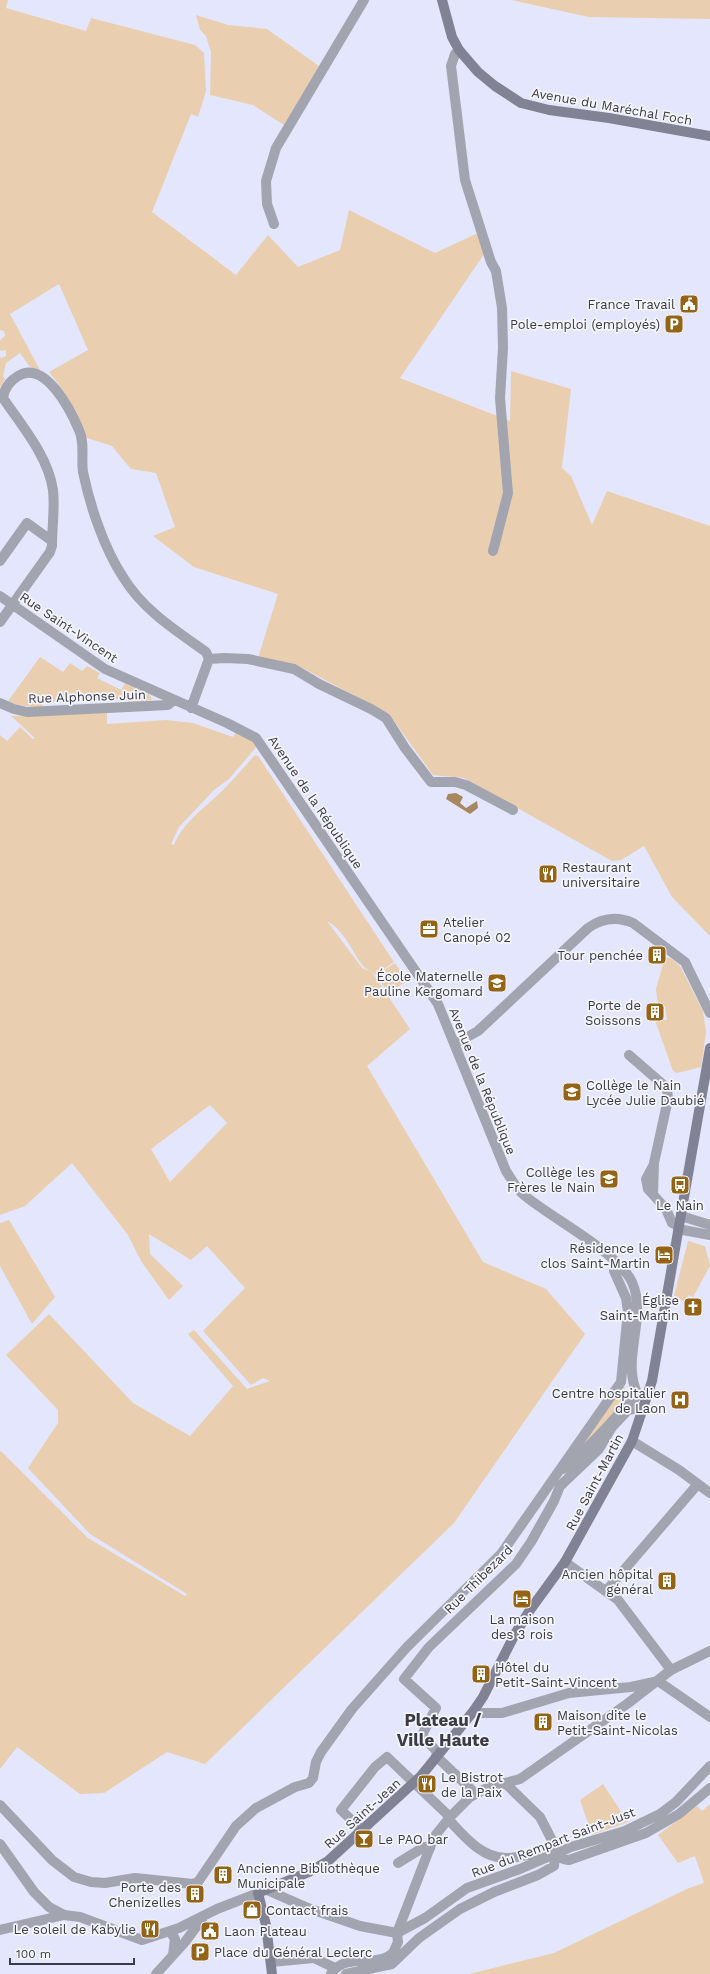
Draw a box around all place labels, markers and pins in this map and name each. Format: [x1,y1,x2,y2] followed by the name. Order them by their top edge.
[678,293,700,315] public building icon: France Travail
[588,297,675,312] place label: France Travail
[663,313,685,335] parking icon: Pole-emploi (employés)
[510,317,660,332] place label: Pole-emploi (employés)
[562,860,640,890] place label: Restaurant universitaire
[537,863,559,885] restaurant icon: Restaurant universitaire
[443,915,511,945] place label: Atelier Canopé 02
[418,918,440,940] office icon: Atelier Canopé 02
[646,944,668,966] building icon: Tour penchée
[557,948,643,963] place label: Tour penchée
[364,968,483,999] place label: École Maternelle Pauline Kergomard
[486,972,508,994] school or university icon: École Maternelle Pauline Kergomard
[585,998,641,1028] place label: Porte de Soissons
[644,1001,666,1023] building icon: Porte de Soissons
[586,1078,704,1108] place label: Collège le Nain Lycée Julie Daubié
[561,1081,583,1103] school or university icon: Collège le Nain Lycée Julie Daubié
[507,1165,595,1195] place label: Collège les Frères le Nain
[598,1168,620,1190] school or university icon: Collège les Frères le Nain
[669,1174,691,1196] bus stop icon: Le Nain
[656,1198,704,1213] place label: Le Nain
[541,1241,650,1271] place label: Résidence le clos Saint-Martin
[653,1244,675,1266] hotel icon: Résidence le clos Saint-Martin
[600,1292,679,1323] place label: Église Saint-Martin
[682,1296,704,1318] church icon: Église Saint-Martin
[552,1386,666,1416] place label: Centre hospitalier de Laon
[669,1389,691,1411] hospital icon: Centre hospitalier de Laon
[561,1567,653,1597] place label: Ancien hôpital général
[656,1570,678,1592] building icon: Ancien hôpital général
[511,1588,533,1610] hotel icon: La maison des 3 rois
[489,1612,555,1642] place label: La maison des 3 rois
[495,1660,617,1690] place label: Hôtel du Petit-Saint-Vincent
[470,1663,492,1685] building icon: Hôtel du Petit-Saint-Vincent
[557,1708,678,1738] place label: Maison dite le Petit-Saint-Nicolas
[532,1711,554,1733] building icon: Maison dite le Petit-Saint-Nicolas
[441,1770,504,1800] place label: Le Bistrot de la Paix
[416,1773,438,1795] restaurant icon: Le Bistrot de la Paix
[353,1828,375,1850] bar icon: Le PAO bar
[378,1832,448,1847] place label: Le PAO bar
[237,1861,380,1891] place label: Ancienne Bibliothèque Municipale
[212,1864,234,1886] building icon: Ancienne Bibliothèque Municipale
[108,1880,181,1910] place label: Porte des Chenizelles
[184,1883,206,1905] building icon: Porte des Chenizelles
[241,1899,263,1921] shop icon: Contact frais
[266,1903,348,1918] place label: Contact frais
[139,1918,161,1940] restaurant icon: Le soleil de Kabylie
[199,1920,221,1942] public building icon: Laon Plateau
[14,1922,136,1937] place label: Le soleil de Kabylie
[224,1924,307,1939] place label: Laon Plateau
[189,1941,211,1963] parking icon: Place du Général Leclerc
[214,1945,372,1960] place label: Place du Général Leclerc

